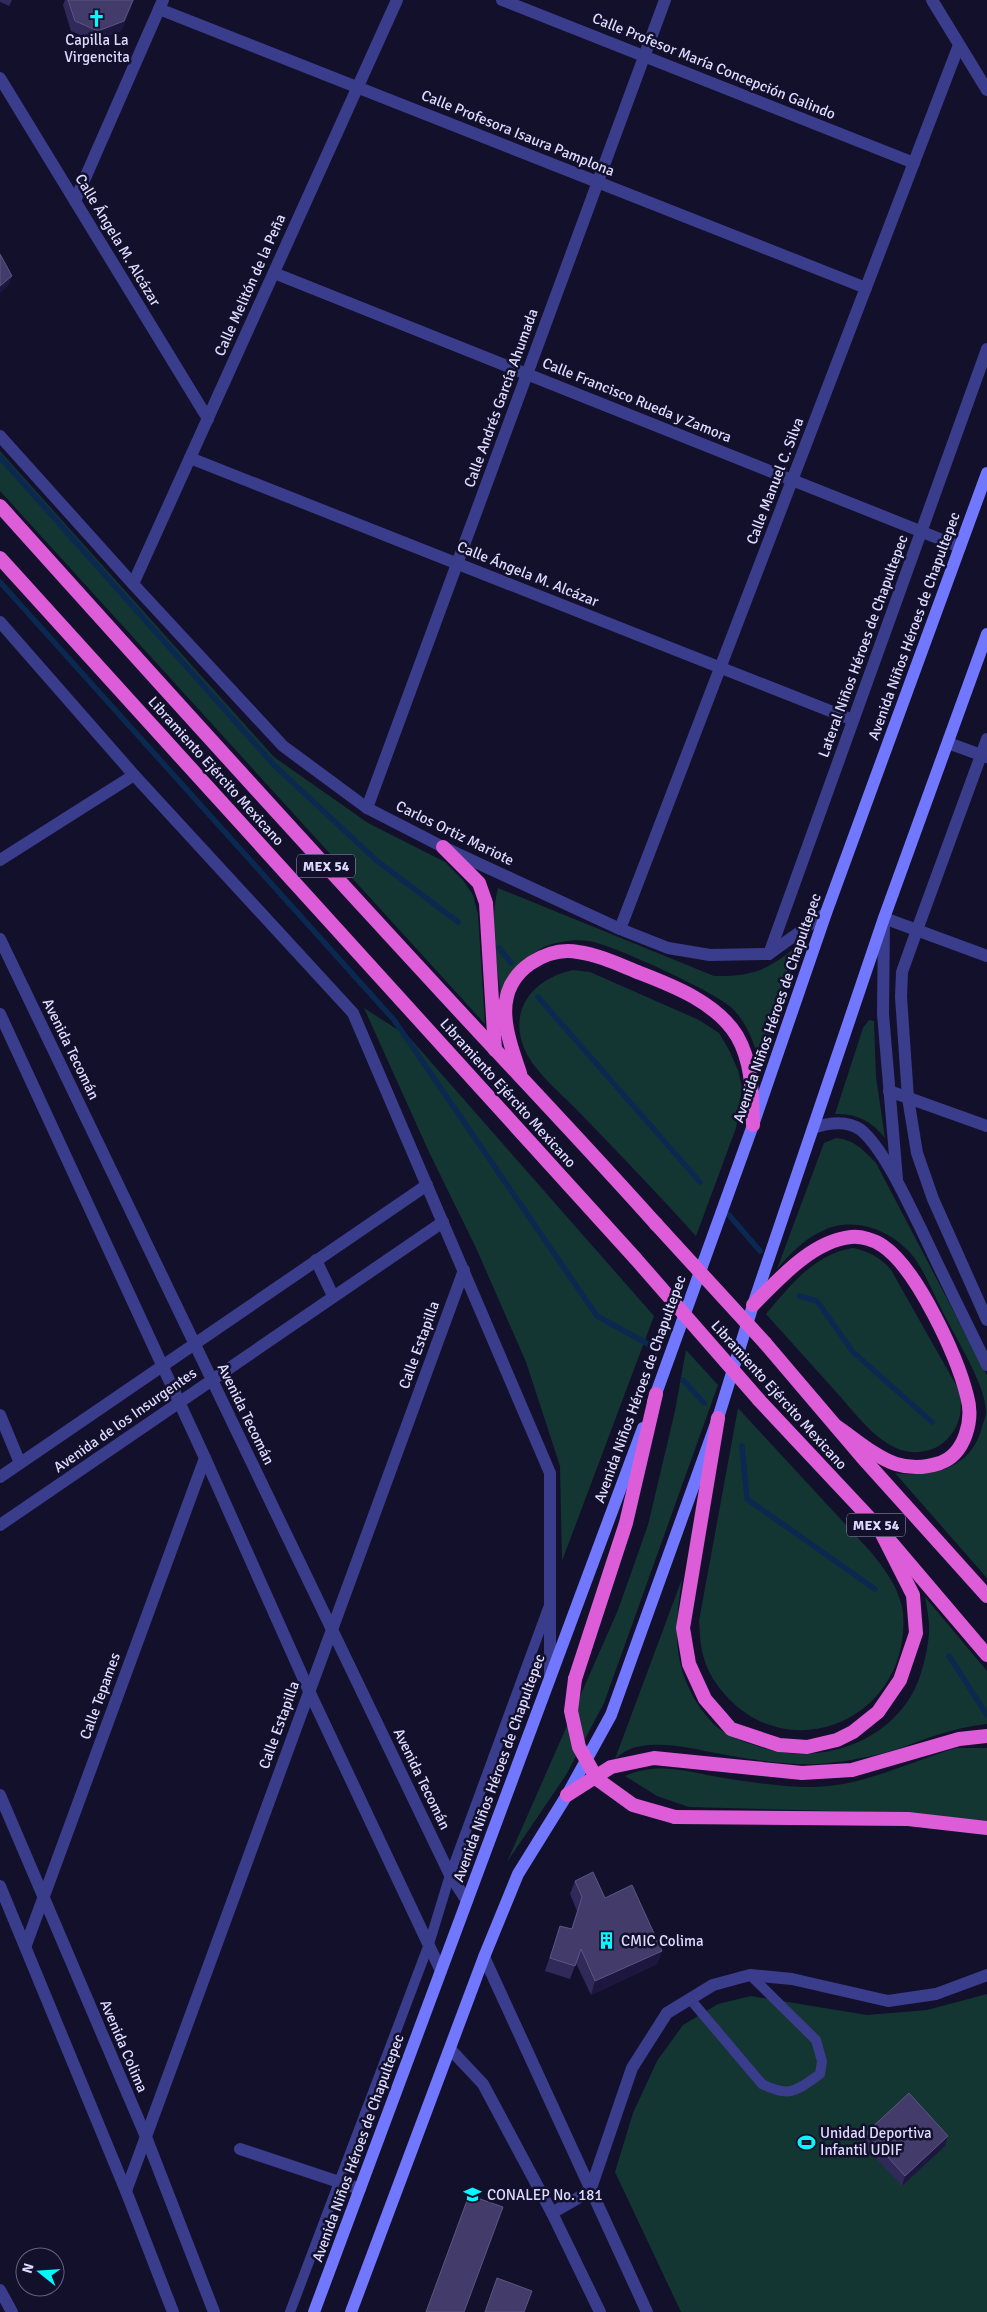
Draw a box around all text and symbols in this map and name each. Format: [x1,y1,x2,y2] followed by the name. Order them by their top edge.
[87,9,107,29] church icon: Capilla La Virgencita
[590,9,838,123] street label: Calle Profesor María Concepción Galindo
[64,31,130,66] place label: Capilla La Virgencita
[419,86,617,180] street label: Calle Profesora Isaura Pamplona
[71,170,166,310] street label: Calle Ángela M. Alcázar
[211,211,289,359] street label: Calle Melitón de la Peña
[460,306,542,490] street label: Calle Andrés García Ahumada
[540,354,734,446] street label: Calle Francisco Rueda y Zamora
[742,415,808,547] street label: Calle Manuel C. Silva
[864,510,964,742] street label: Avenida Niños Héroes de Chapultepec
[814,532,912,760] street label: Lateral Niños Héroes de Chapultepec
[455,536,602,611] street label: Calle Ángela M. Alcázar
[144,693,288,849] street label: Libramiento Ejército Mexicano
[393,797,517,869] street label: Carlos Ortiz Mariote
[297,854,355,878] road number: MEX 54
[729,891,825,1125] street label: Avenida Niños Héroes de Chapultepec
[39,995,103,1103] street label: Avenida Tecomán
[436,1015,580,1171] street label: Libramiento Ejército Mexicano
[590,1273,690,1505] street label: Avenida Niños Héroes de Chapultepec
[395,1299,443,1391] street label: Calle Estapilla
[707,1317,851,1473] street label: Libramiento Ejército Mexicano
[214,1360,278,1468] street label: Avenida Tecomán
[50,1364,200,1476] street label: Avenida de los Insurgentes
[847,1514,905,1536] road number: MEX 54
[76,1650,124,1742] street label: Calle Tepames
[449,1652,549,1884] street label: Avenida Niños Héroes de Chapultepec
[255,1679,303,1771] street label: Calle Estapilla
[390,1725,454,1833] street label: Avenida Tecomán
[597,1931,617,1951] building icon: CMIC Colima
[621,1932,704,1950] place label: CMIC Colima
[96,1997,152,2095] street label: Avenida Colima
[308,2032,408,2264] street label: Avenida Niños Héroes de Chapultepec
[820,2124,932,2159] place label: Unidad Deportiva Infantil UDIF
[796,2132,816,2152] sports icon: Unidad Deportiva Infantil UDIF
[463,2185,483,2205] school or university icon: CONALEP No. 181
[487,2186,603,2204] place label: CONALEP No. 181
[15,2247,65,2297] north arrow
[18,2261,38,2275] text: N

